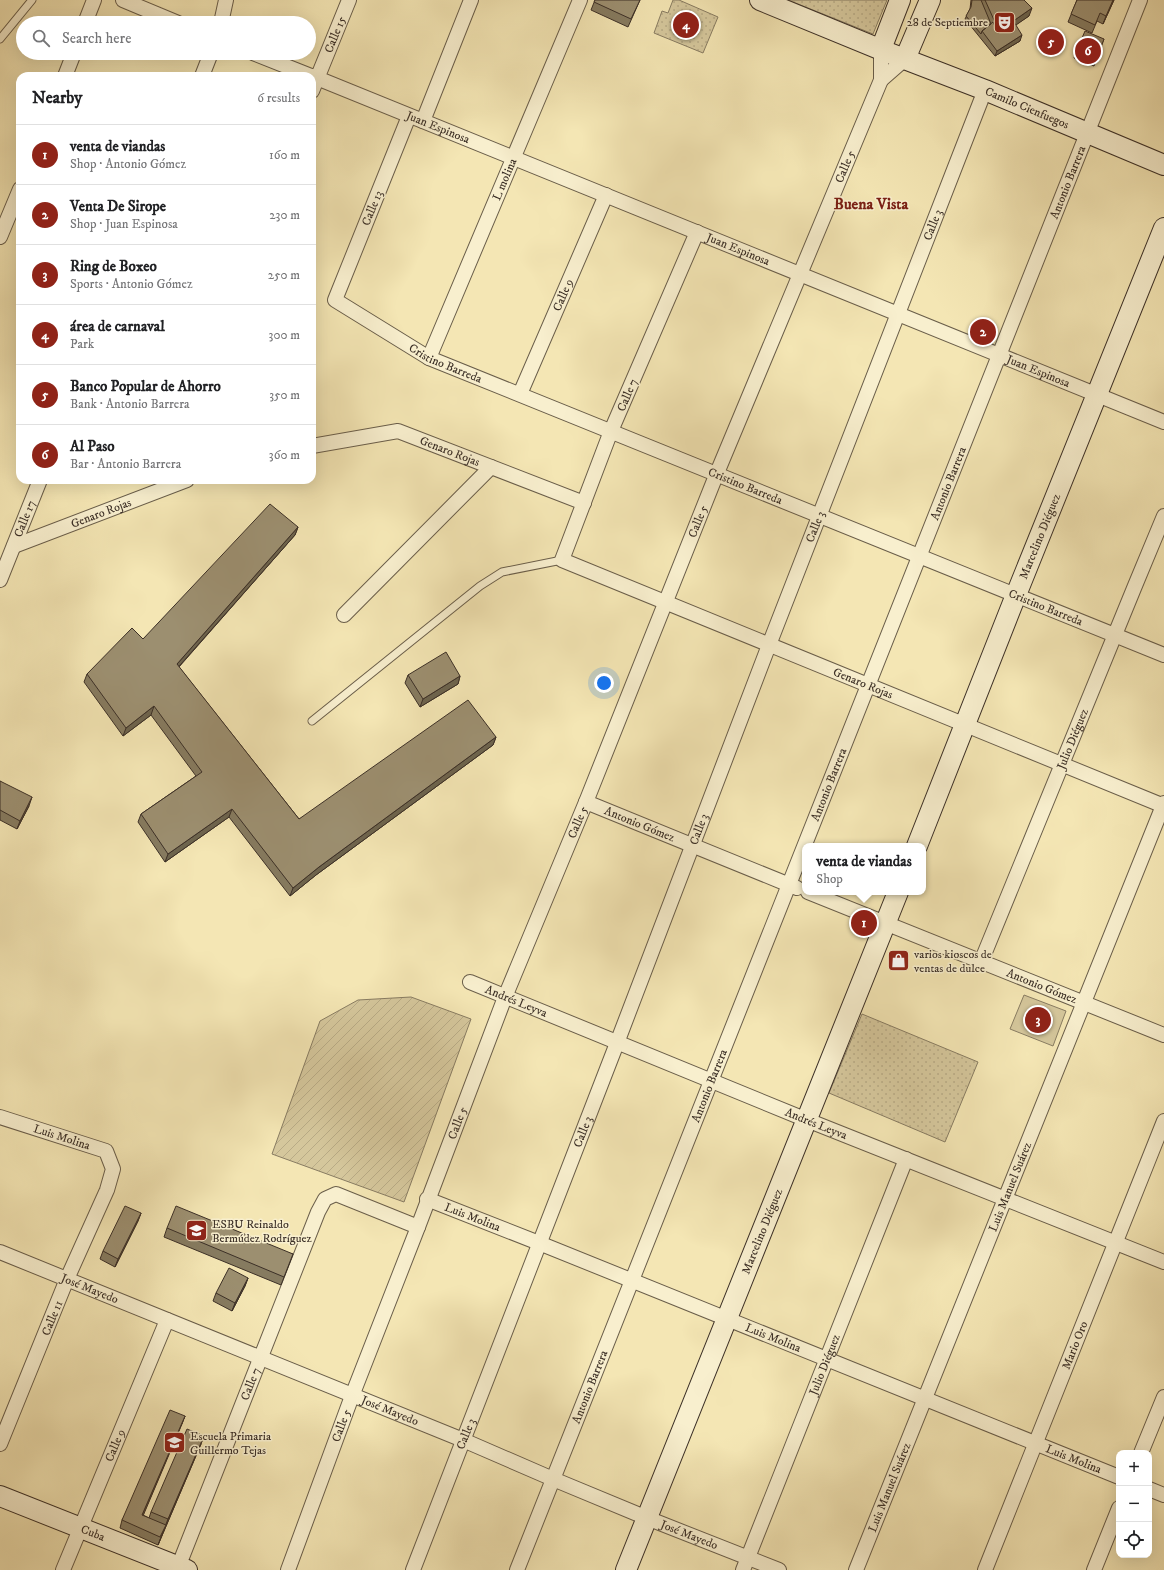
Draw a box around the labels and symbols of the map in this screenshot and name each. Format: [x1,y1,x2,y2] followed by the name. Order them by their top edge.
[991,9,1017,35] theatre icon: 28 de Septiembre
[673,10,699,40] pin: 4
[321,14,350,55] street label: Calle 15
[907,15,988,30] place label: 28 de Septiembre
[1038,27,1064,57] pin: 5
[1075,36,1101,66] pin: 6
[983,84,1071,132] street label: Camilo Cienfuegos
[403,108,473,148] street label: Juan Espinosa
[1047,143,1090,221] street label: Antonio Barrera
[832,148,859,185] street label: Calle 5
[489,155,521,203] street label: L molina
[359,188,386,228] street label: Calle 13
[834,194,909,214] district label: Buena Vista
[920,207,946,243] street label: Calle 3
[703,230,773,269] street label: Juan Espinosa
[550,277,577,314] street label: Calle 9
[970,317,996,347] pin: 2
[406,340,485,387] street label: Cristino Barreda
[1003,351,1073,391] street label: Juan Espinosa
[614,377,641,414] street label: Calle 7
[417,433,482,470] street label: Genaro Rojas
[927,444,970,522] street label: Antonio Barrera
[706,465,785,508] street label: Cristino Barreda
[1016,492,1064,582] street label: Marcelino Diéguez
[69,495,133,532] street label: Genaro Rojas
[11,498,39,540] street label: Calle 17
[685,503,711,540] street label: Calle 5
[803,509,828,545] street label: Calle 3
[1006,586,1086,630] street label: Cristino Barreda
[831,665,895,702] street label: Genaro Rojas
[594,673,614,693] your location
[1053,707,1092,773] street label: Julio Diéguez
[808,745,851,824] street label: Antonio Barrera
[602,803,677,845] street label: Antonio Gómez
[565,804,591,841] street label: Calle 5
[686,812,712,847] street label: Calle 3
[851,908,877,938] pin: 1
[913,947,992,976] place label: varios kioscos de ventas de dulce
[886,948,912,974] shop icon: varios kioscos de ventas de dulce
[1004,966,1079,1007] street label: Antonio Gómez
[483,982,550,1021] street label: Andrés Leyva
[1025,1005,1051,1035] pin: 3
[688,1046,731,1125] street label: Antonio Barrera
[445,1105,471,1142] street label: Calle 5
[783,1105,850,1144] street label: Andrés Leyva
[570,1114,596,1150] street label: Calle 3
[31,1121,93,1154] street label: Luis Molina
[986,1140,1035,1234] street label: Luis Manuel Suárez
[738,1186,786,1276] street label: Marcelino Diéguez
[442,1200,503,1235] street label: Luis Molina
[212,1217,312,1246] place label: ESBU Reinaldo Bermúdez Rodríguez
[183,1218,209,1244] school or university icon: ESBU Reinaldo Bermúdez Rodríguez
[58,1270,121,1307] street label: José Mayedo
[39,1298,66,1338] street label: Calle 11
[1059,1319,1092,1372] street label: Mario Oro
[743,1320,804,1356] street label: Luis Molina
[806,1332,844,1398] street label: Julio Diéguez
[569,1347,612,1426] street label: Antonio Barrera
[238,1365,264,1403] street label: Calle 7
[358,1392,421,1429] street label: José Mayedo
[329,1407,355,1444] street label: Calle 5
[453,1416,479,1452] street label: Calle 3
[102,1427,129,1464] street label: Calle 9
[190,1429,272,1458] place label: Escuela Primaria Guillermo Tejas
[162,1430,188,1456] school or university icon: Escuela Primaria Guillermo Tejas
[865,1441,914,1535] street label: Luis Manuel Suárez
[1044,1441,1105,1478] street label: Luis Molina
[657,1517,720,1553] street label: José Mayedo
[79,1522,108,1545] street label: Cuba

